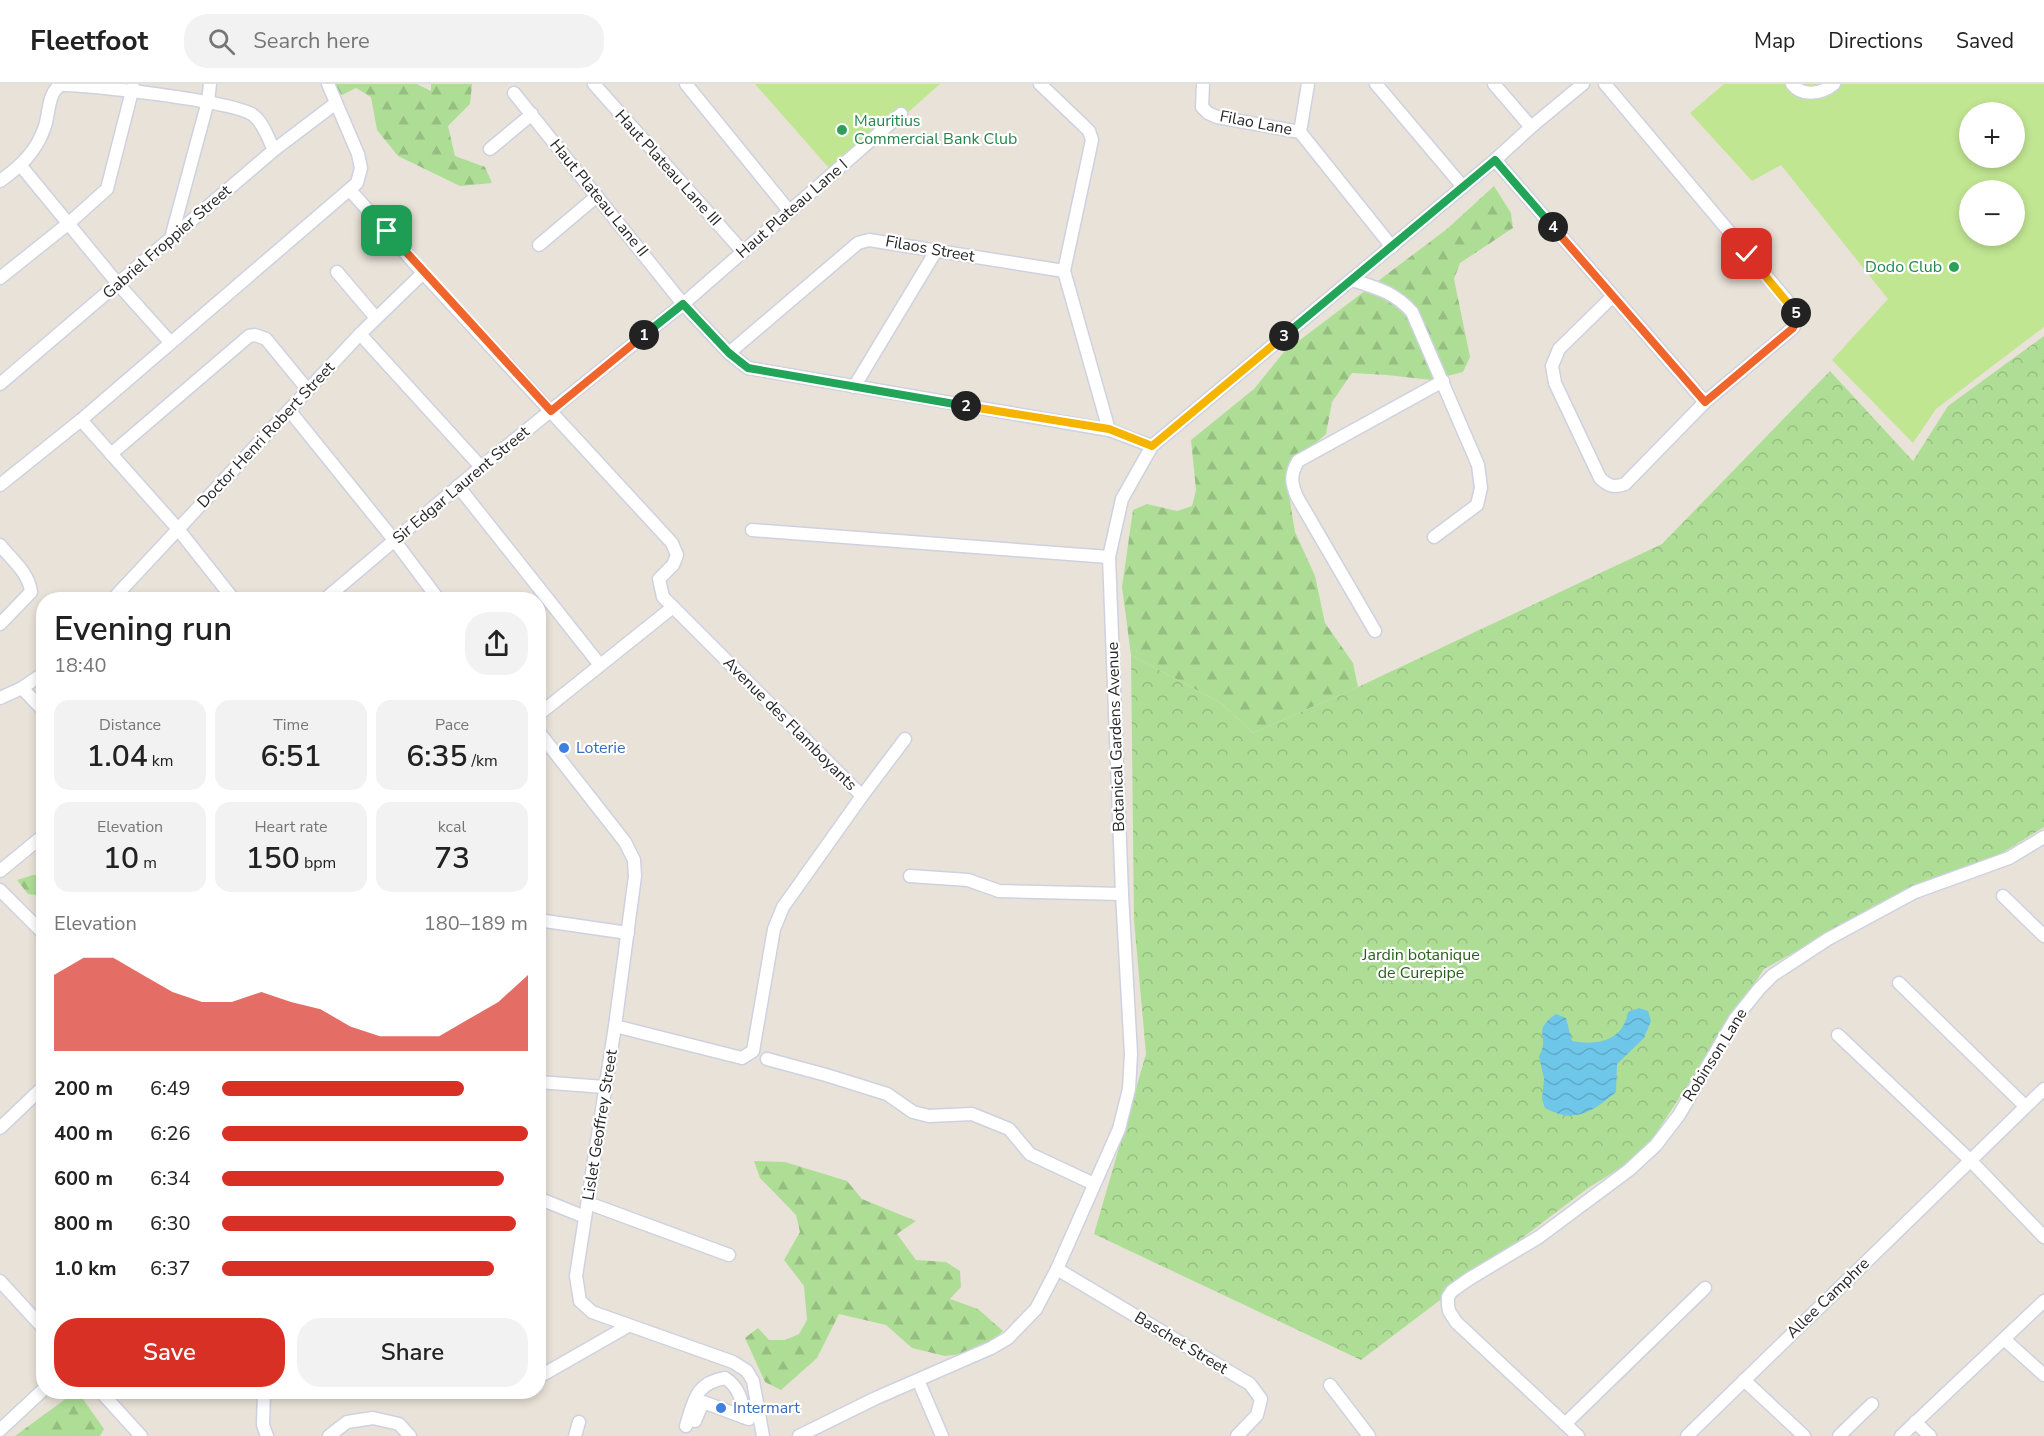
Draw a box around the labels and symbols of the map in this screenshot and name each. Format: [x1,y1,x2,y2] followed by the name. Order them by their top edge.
[610,105,726,231] street label: Haut Plateau Lane III
[1218,105,1294,141] street label: Filao Lane
[854,110,1017,150] place label: Mauritius Commercial Bank Club
[835,123,849,137] marker: Mauritius Commercial Bank Club
[545,135,653,261] street label: Haut Plateau Lane II
[731,154,853,264] street label: Haut Plateau Lane I
[98,180,236,304] street label: Gabriel Froppier Street
[361,205,412,256] pin
[1538,212,1568,242] pin: 4
[1721,228,1772,279] pin
[884,230,977,268] street label: Filaos Street
[1865,256,1942,278] place label: Dodo Club
[1947,260,1961,274] marker: Dodo Club
[1781,298,1811,328] pin: 5
[629,320,659,350] pin: 1
[1269,321,1299,351] pin: 3
[192,357,340,513] street label: Doctor Henri Robert Street
[951,391,981,421] pin: 2
[388,421,534,549] street label: Sir Edgar Laurent Street
[1102,642,1130,832] street label: Botanical Gardens Avenue
[718,652,862,796] street label: Avenue des Flamboyants
[576,737,625,759] place label: Loterie
[557,741,571,755] marker: Loterie
[1361,944,1480,984] park label: Jardin botanique de Curepipe
[1678,1004,1752,1106] street label: Robinson Lane
[577,1048,623,1202] street label: Lislet Geoffrey Street
[1782,1253,1874,1343] street label: Allee Camphre
[1130,1306,1232,1380] street label: Baschet Street
[733,1397,800,1419] place label: Intermart
[714,1401,728,1415] marker: Intermart

